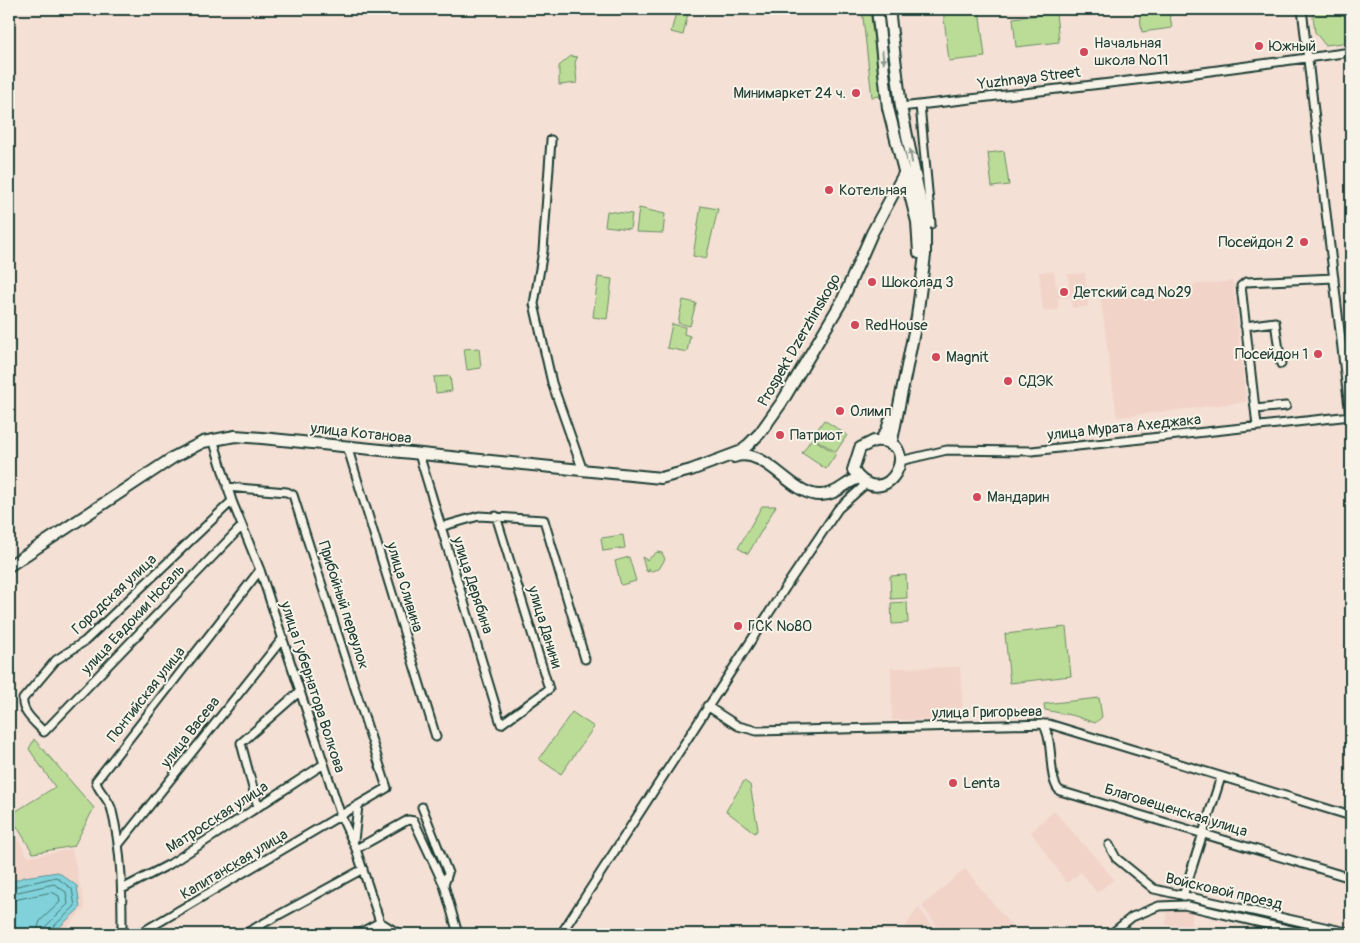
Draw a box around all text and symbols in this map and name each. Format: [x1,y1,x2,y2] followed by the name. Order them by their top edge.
[1094,34,1168,70] place label: Начальная школа №11
[1269,37,1316,56] place label: Южный
[1253,40,1265,52] marker: Южный
[1078,46,1090,58] marker: Начальная школа №11
[879,49,887,65] one-way arrow
[976,63,1082,94] street label: Yuzhnaya Street
[733,84,846,103] place label: Минимаркет 24 ч.
[850,87,862,99] marker: Минимаркет 24 ч.
[907,147,915,163] one-way arrow
[839,181,907,200] place label: Котельная
[823,184,835,196] marker: Котельная
[1219,233,1294,252] place label: Посейдон 2
[1298,236,1310,248] marker: Посейдон 2
[754,270,845,410] street label: Prospekt Dzerzhinskogo
[882,273,954,292] place label: Шоколад 3
[866,276,878,288] marker: Шоколад 3
[1073,283,1192,302] place label: Детский сад №29
[1058,286,1070,298] marker: Детский сад №29
[865,316,928,335] place label: RedHouse
[849,319,861,331] marker: RedHouse
[1235,345,1308,364] place label: Посейдон 1
[946,348,989,367] place label: Magnit
[1312,348,1324,360] marker: Посейдон 1
[930,351,942,363] marker: Magnit
[1018,372,1054,391] place label: СДЭК
[1002,375,1014,387] marker: СДЭК
[850,402,892,421] place label: Олимп
[834,405,846,417] marker: Олимп
[1045,410,1202,445] street label: улица Мурата Ахеджака
[308,419,413,448] street label: улица Котанова
[790,426,843,445] place label: Патриот
[774,429,786,441] marker: Патриот
[987,488,1049,507] place label: Мандарин
[971,491,983,503] marker: Мандарин
[448,533,497,636] street label: улица Дерябина
[314,539,373,672] street label: Прибойный переулок
[382,539,427,634] street label: улица Сливина
[68,550,161,639] street label: Городская улица
[77,560,190,679] street label: улица Евдокии Носаль
[523,583,566,671] street label: улица Данини
[275,598,349,775] street label: улица Губернатора Волкова
[748,617,812,636] place label: ГСК №80
[732,620,744,632] marker: ГСК №80
[103,643,190,746] street label: Понтийская улица
[156,693,224,773] street label: улица Васева
[931,702,1042,723] street label: улица Григорьева
[963,774,1000,793] place label: Lenta
[163,777,272,858] street label: Матросская улица
[947,777,959,789] marker: Lenta
[1102,780,1250,841] street label: Благовещенская улица
[177,825,291,904] street label: Капитанская улица
[1164,869,1284,914] street label: Войсковой проезд

